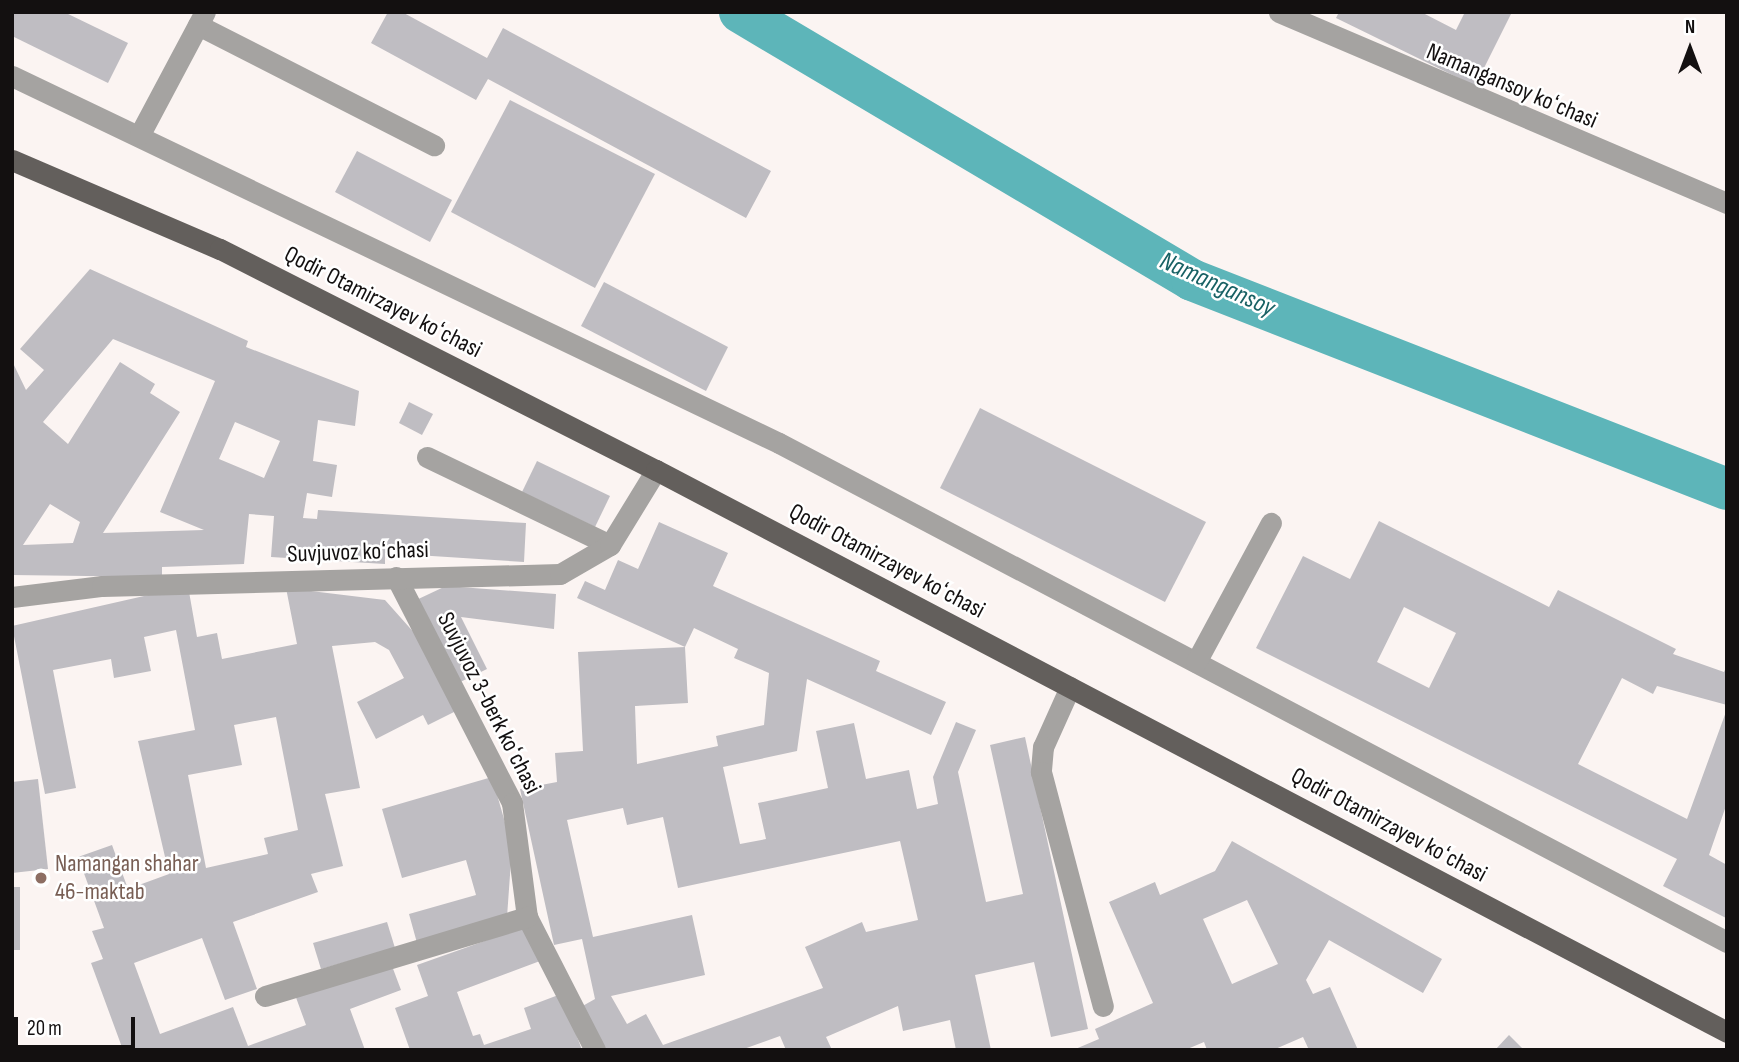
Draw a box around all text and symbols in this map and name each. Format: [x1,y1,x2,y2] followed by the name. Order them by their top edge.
[1655,14,1725,84] north arrow
[1685,16,1695,39] text: N
[1422,37,1602,135] street label: Namangansoy koʻchasi
[280,240,486,364] street label: Qodir Otamirzayev koʻchasi
[1155,246,1279,324] water label: Namangansoy
[784,497,990,625] street label: Qodir Otamirzayev koʻchasi
[287,535,429,569] street label: Suvjuvoz koʻchasi
[431,607,547,799] street label: Suvjuvoz 3-berk koʻchasi
[1286,761,1492,889] street label: Qodir Otamirzayev koʻchasi
[55,850,199,906] place label: Namangan shahar 46-maktab
[33,870,49,886] marker: Namangan shahar 46-maktab
[18,1002,138,1046] scale bar
[27,1016,62,1041] text: 20 m

